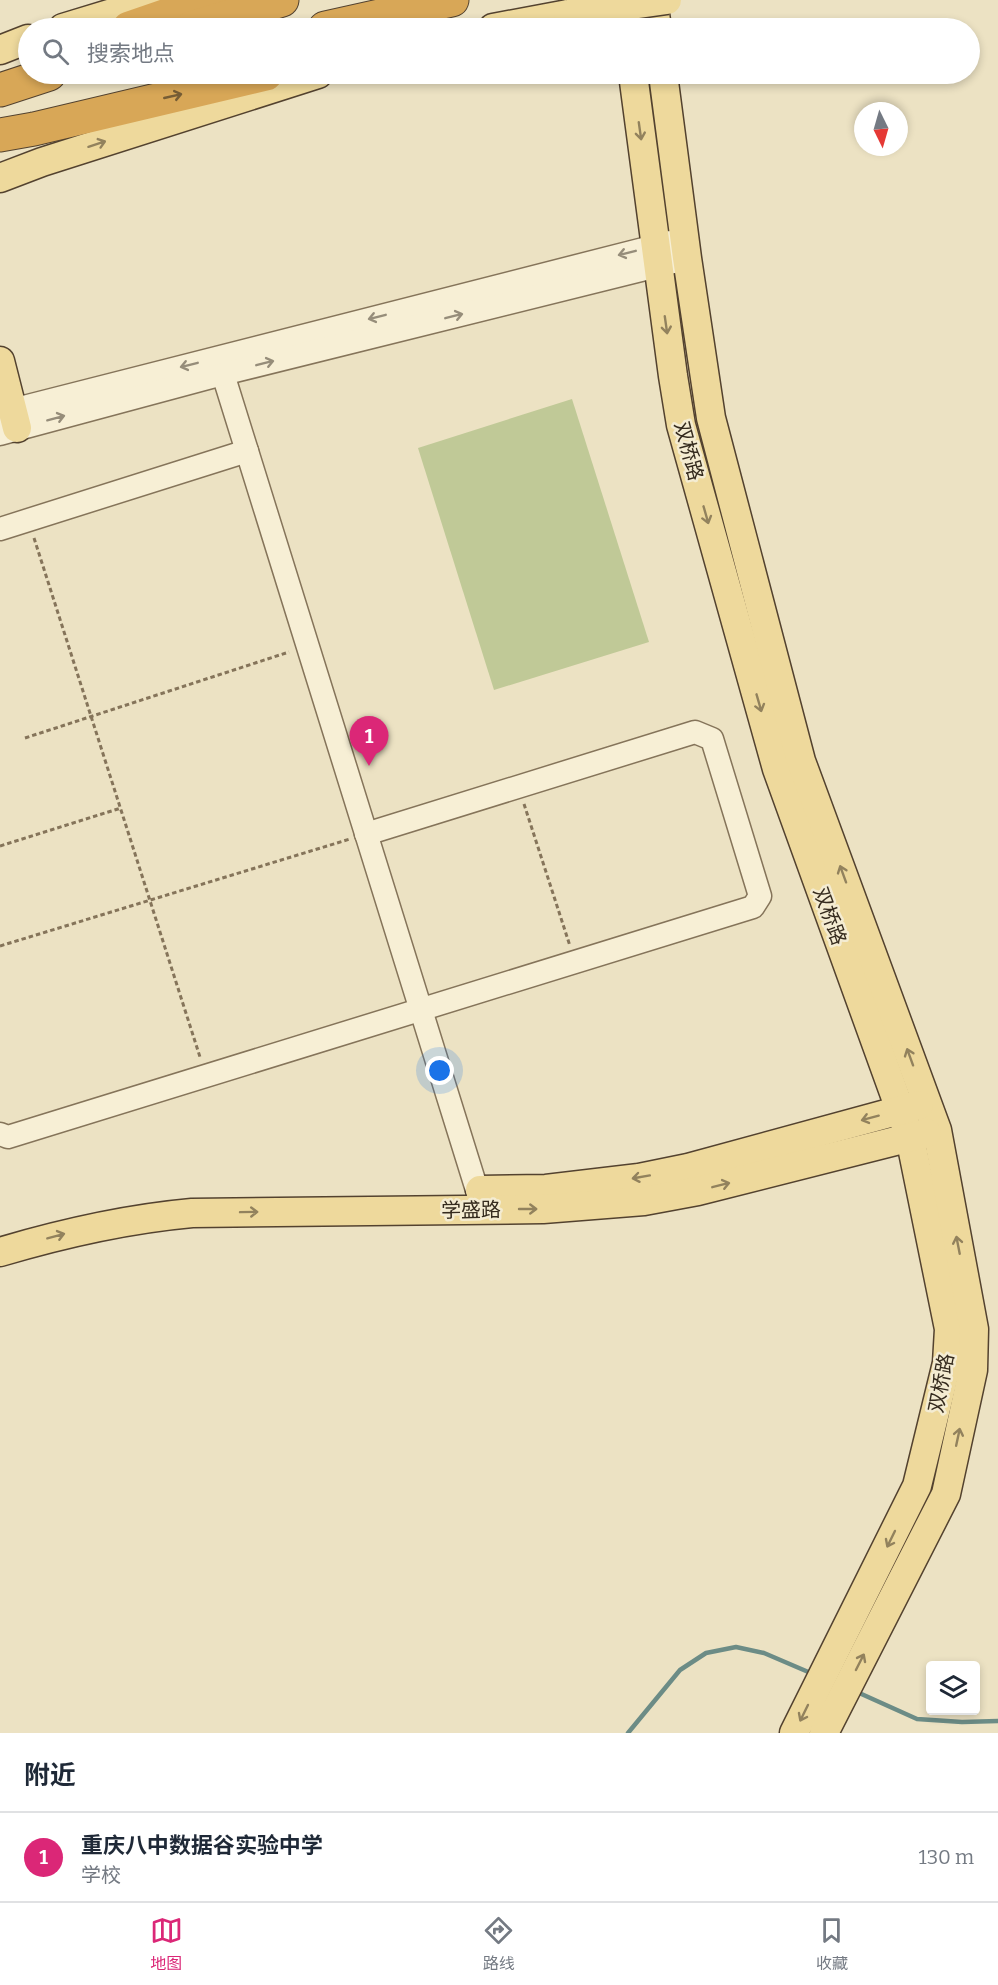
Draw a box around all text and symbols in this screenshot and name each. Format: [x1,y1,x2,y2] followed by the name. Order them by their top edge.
[18,18,980,84] search box
[39,35,72,68] icon: search
[87,40,175,67] text: 搜索地点
[163,89,182,101] one-way arrow
[854,102,908,156] north arrow
[635,121,646,141] one-way arrow
[87,138,106,149] one-way arrow
[618,248,637,260] one-way arrow
[444,310,463,321] one-way arrow
[368,312,387,323] one-way arrow
[660,314,671,334] one-way arrow
[255,357,274,369] one-way arrow
[179,360,198,372] one-way arrow
[46,412,65,423] one-way arrow
[670,419,708,483] street label: 双桥路
[701,505,713,524] one-way arrow
[754,693,765,712] one-way arrow
[350,716,388,766] pin: 1
[836,865,847,884] one-way arrow
[808,884,852,948] street label: 双桥路
[903,1048,914,1067] one-way arrow
[425,1056,454,1085] your location
[861,1113,880,1124] one-way arrow
[631,1172,651,1183] one-way arrow
[711,1178,730,1190] one-way arrow
[441,1197,501,1223] street label: 学盛路
[518,1203,538,1215] one-way arrow
[239,1206,259,1218] one-way arrow
[47,1230,66,1241] one-way arrow
[952,1236,963,1255] one-way arrow
[923,1351,959,1415] street label: 双桥路
[953,1428,964,1447] one-way arrow
[884,1529,896,1547] one-way arrow
[855,1654,866,1672] one-way arrow
[926,1661,980,1715] map controls
[926,1661,980,1715] button: layers
[798,1704,809,1722] one-way arrow
[24,1760,76,1791] text: 附近
[81,1832,323,1859] text: 重庆八中数据谷实验中学
[39,1845,48,1869] text: 1
[919,1845,974,1869] text: 130 m
[81,1863,121,1887] text: 学校
[150,1914,183,1974] tab: 地图
[482,1914,515,1974] tab: 路线
[815,1914,848,1974] tab: 收藏

